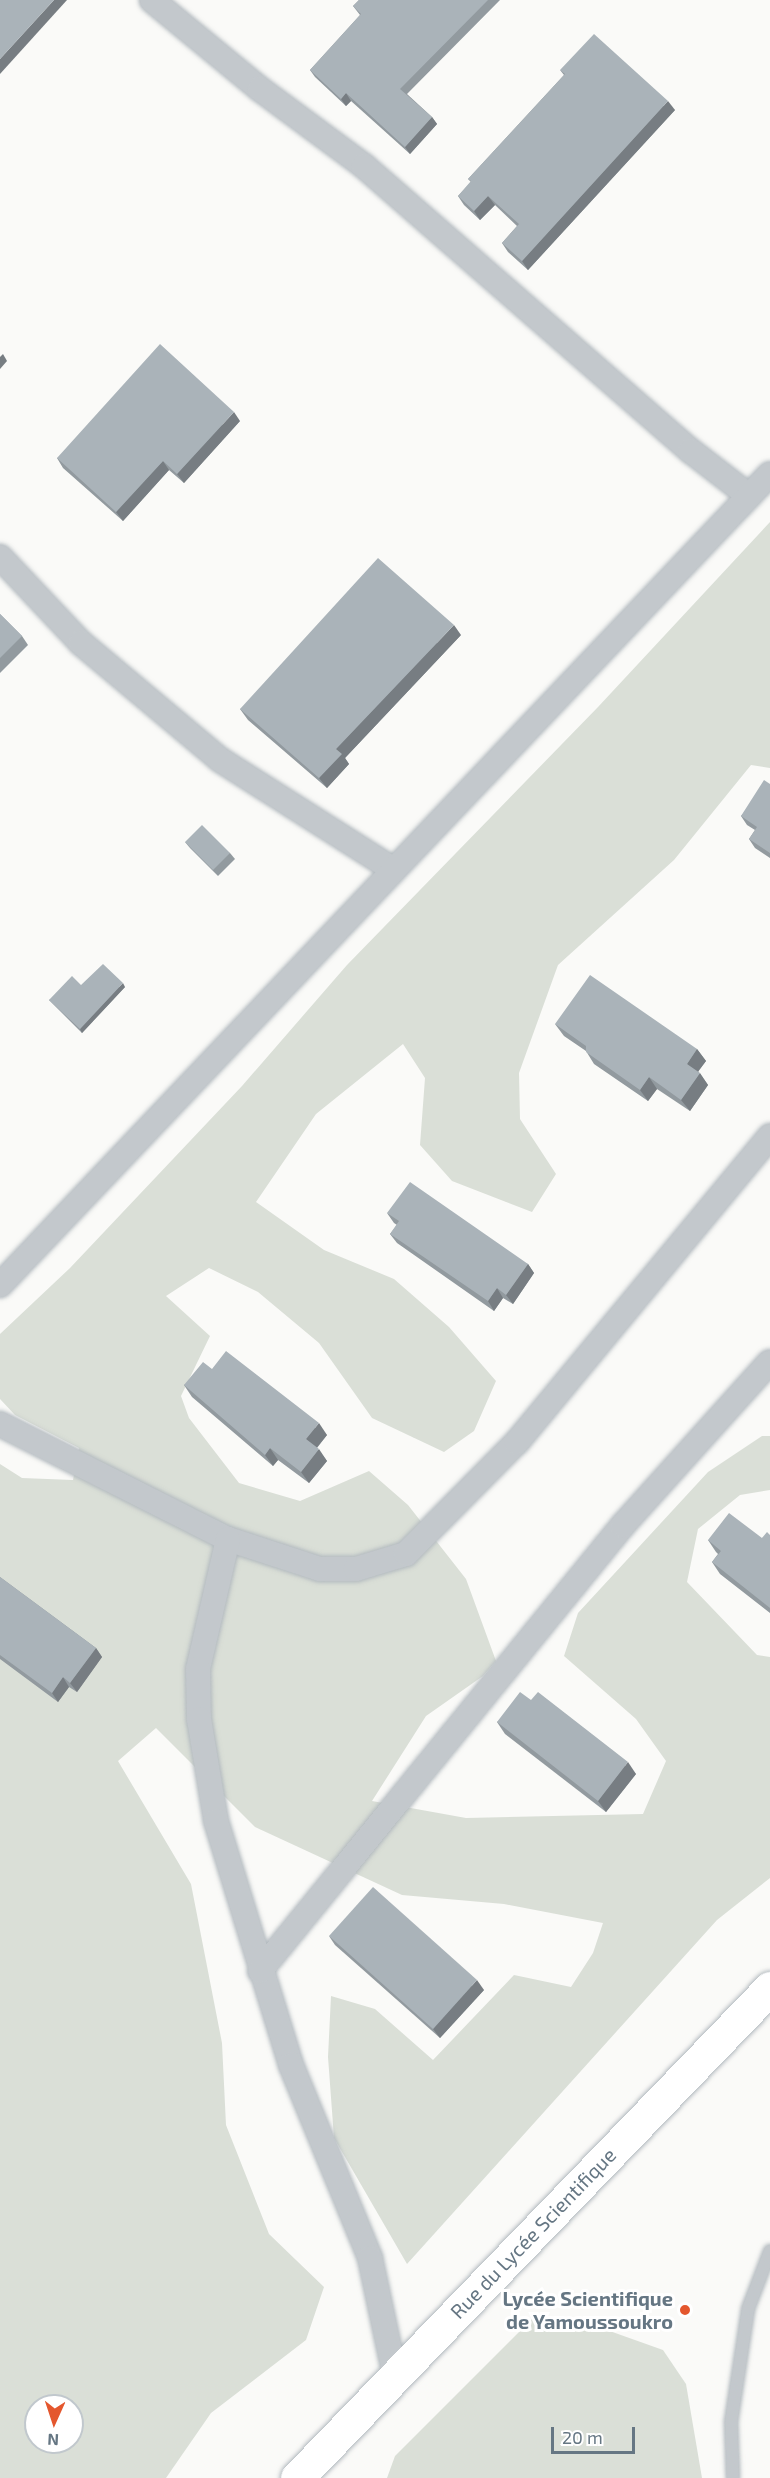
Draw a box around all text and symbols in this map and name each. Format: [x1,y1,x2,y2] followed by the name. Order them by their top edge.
[445,2143,621,2323] street label: Rue du Lycée Scientifique
[503,2286,673,2333] place label: Lycée Scientifique de Yamoussoukro
[678,2303,692,2317] marker: Lycée Scientifique de Yamoussoukro
[24,2394,84,2454] north arrow
[554,2415,638,2453] scale bar
[562,2426,603,2448] text: 20 m
[47,2431,59,2450] text: N

